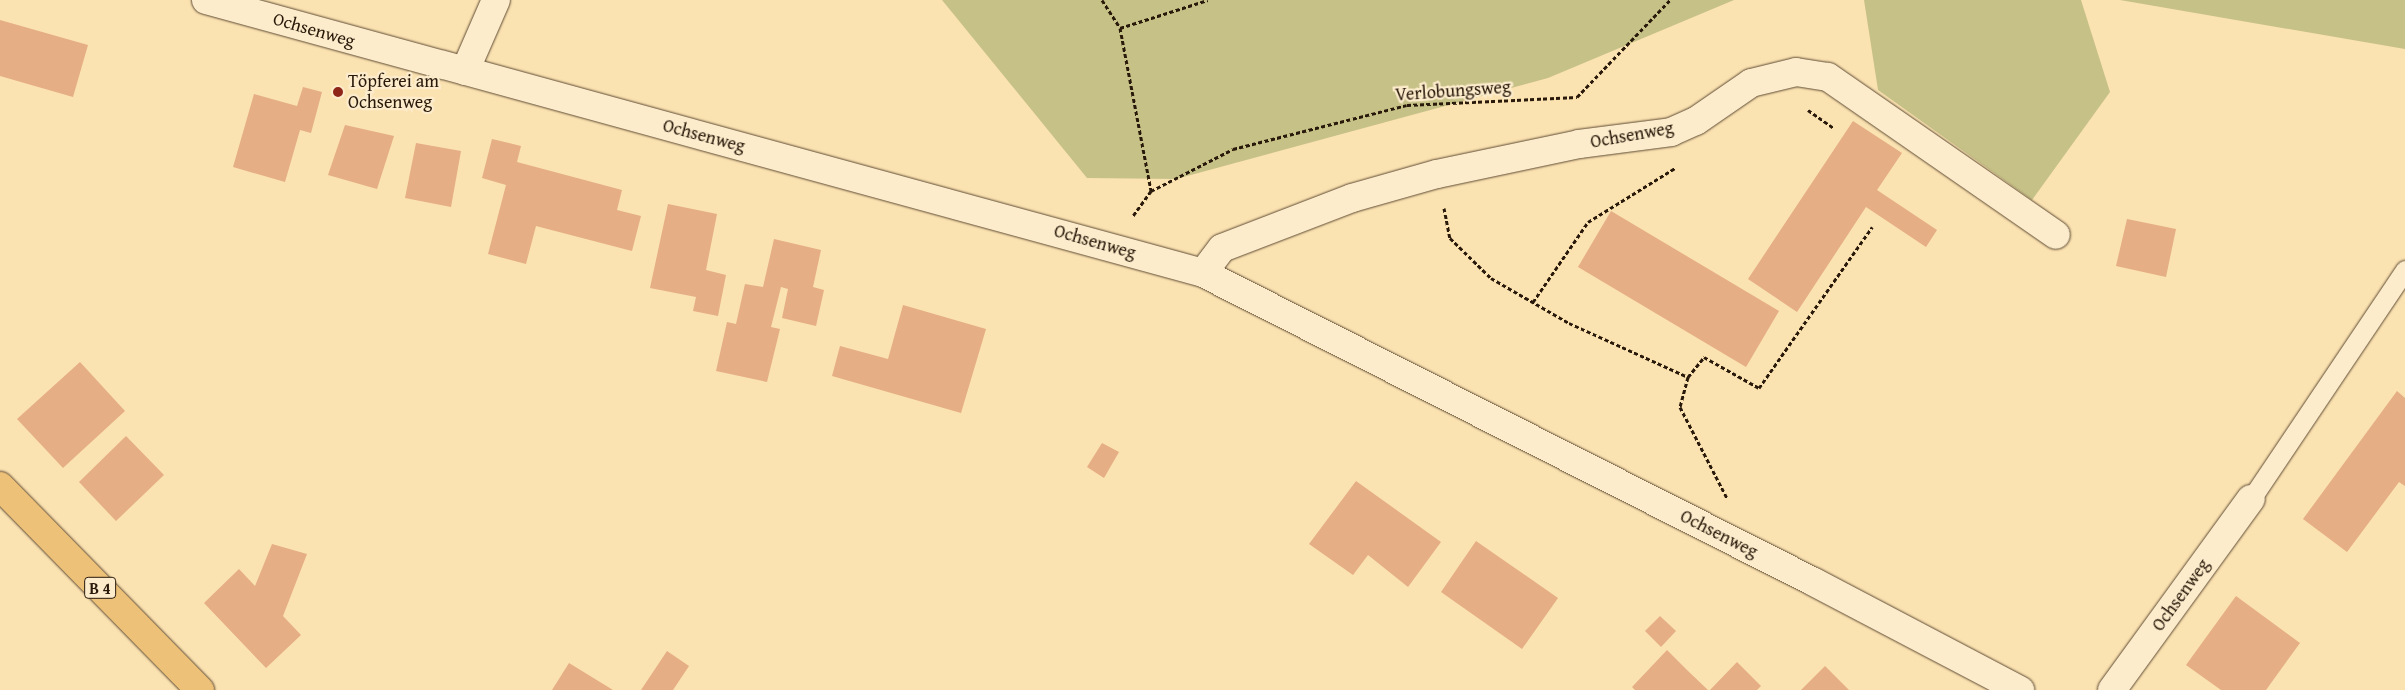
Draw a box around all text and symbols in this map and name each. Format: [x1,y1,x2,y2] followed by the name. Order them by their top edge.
[271,8,357,52] street label: Ochsenweg
[348,71,439,114] place label: Töpferei am Ochsenweg
[1394,76,1512,106] street label: Verlobungsweg
[332,86,344,98] marker: Töpferei am Ochsenweg
[661,115,747,157] street label: Ochsenweg
[1589,117,1675,153] street label: Ochsenweg
[1052,220,1138,264] street label: Ochsenweg
[1677,505,1761,563] street label: Ochsenweg
[2147,555,2215,635] street label: Ochsenweg
[84,574,116,602] road number: B 4

